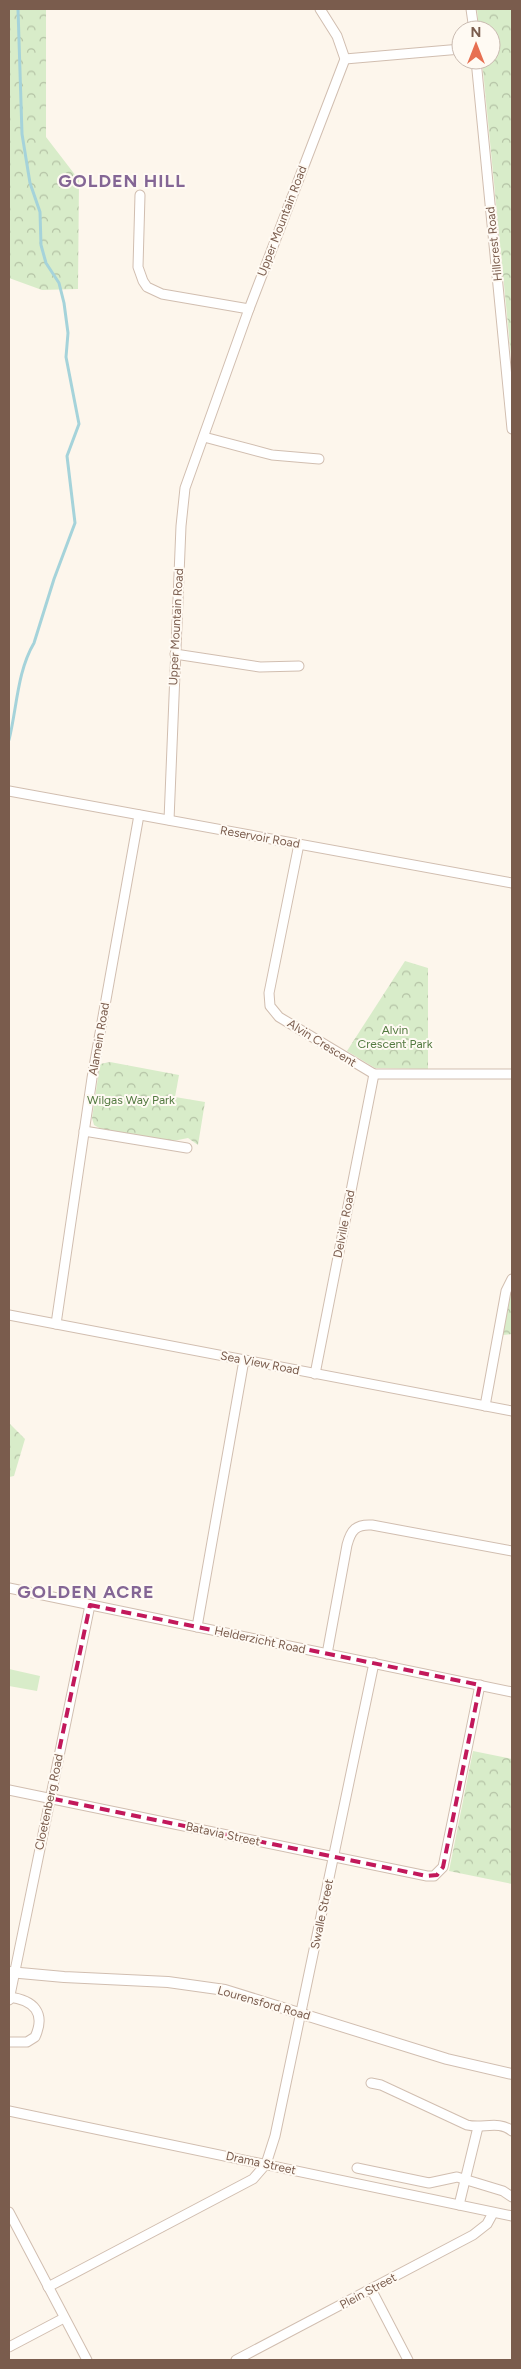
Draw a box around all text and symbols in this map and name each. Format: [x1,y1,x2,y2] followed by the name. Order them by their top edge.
[451,20,501,70] north arrow
[471,24,481,41] text: N
[254,164,310,278] street label: Upper Mountain Road
[58,170,186,192] district label: GOLDEN HILL
[483,206,505,282] street label: Hillcrest Road
[166,568,186,686] street label: Upper Mountain Road
[219,823,301,851] street label: Reservoir Road
[86,1001,112,1077] street label: Alamein Road
[285,1016,359,1070] street label: Alvin Crescent
[358,1023,433,1051] park label: Alvin Crescent Park
[87,1093,175,1107] park label: Wilgas Way Park
[331,1189,357,1259] street label: Delville Road
[219,1348,301,1378] street label: Sea View Road
[17,1581,155,1603] district label: GOLDEN ACRE
[213,1624,307,1656] street label: Helderzicht Road
[32,1753,66,1851] street label: Cloetenberg Road
[185,1819,262,1849] street label: Batavia Street
[308,1877,336,1950] street label: Swalle Street
[216,1983,312,2023] street label: Lourensford Road
[225,2149,298,2177] street label: Drama Street
[337,2270,399,2312] street label: Plein Street

